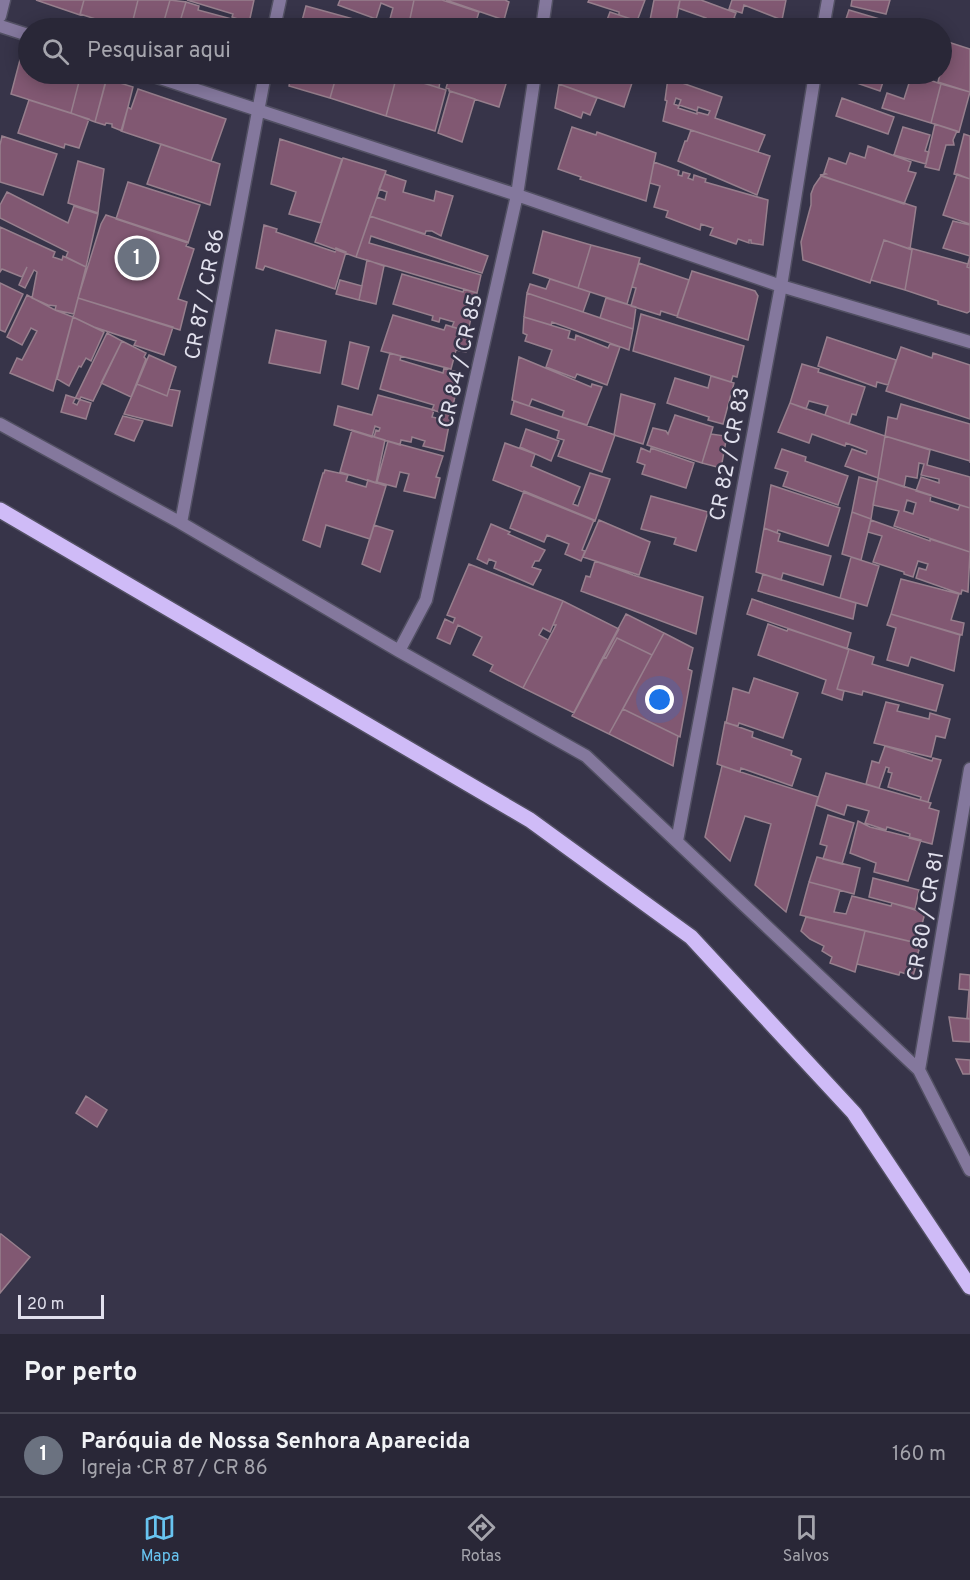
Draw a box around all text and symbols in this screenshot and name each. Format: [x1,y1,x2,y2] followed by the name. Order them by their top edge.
[18,18,952,84] search box
[39,35,72,68] icon: search
[87,38,231,65] text: Pesquisar aqui
[180,226,231,362] street label: CR 87 / CR 86
[118,236,156,280] pin: 1
[433,292,490,431] street label: CR 84 / CR 85
[704,385,757,523] street label: CR 82 / CR 83
[645,685,674,714] your location
[902,849,951,983] street label: CR 80 / CR 81
[18,1292,104,1320] scale bar
[27,1295,64,1315] text: 20 m
[24,1357,138,1390] text: Por perto
[81,1429,470,1456] text: Paróquia de Nossa Senhora Aparecida
[40,1442,48,1468] text: 1
[892,1442,946,1468] text: 160 m
[81,1456,268,1482] text: Igreja · CR 87 / CR 86
[141,1511,179,1567] tab: Mapa
[461,1511,501,1567] tab: Rotas
[783,1511,829,1567] tab: Salvos

